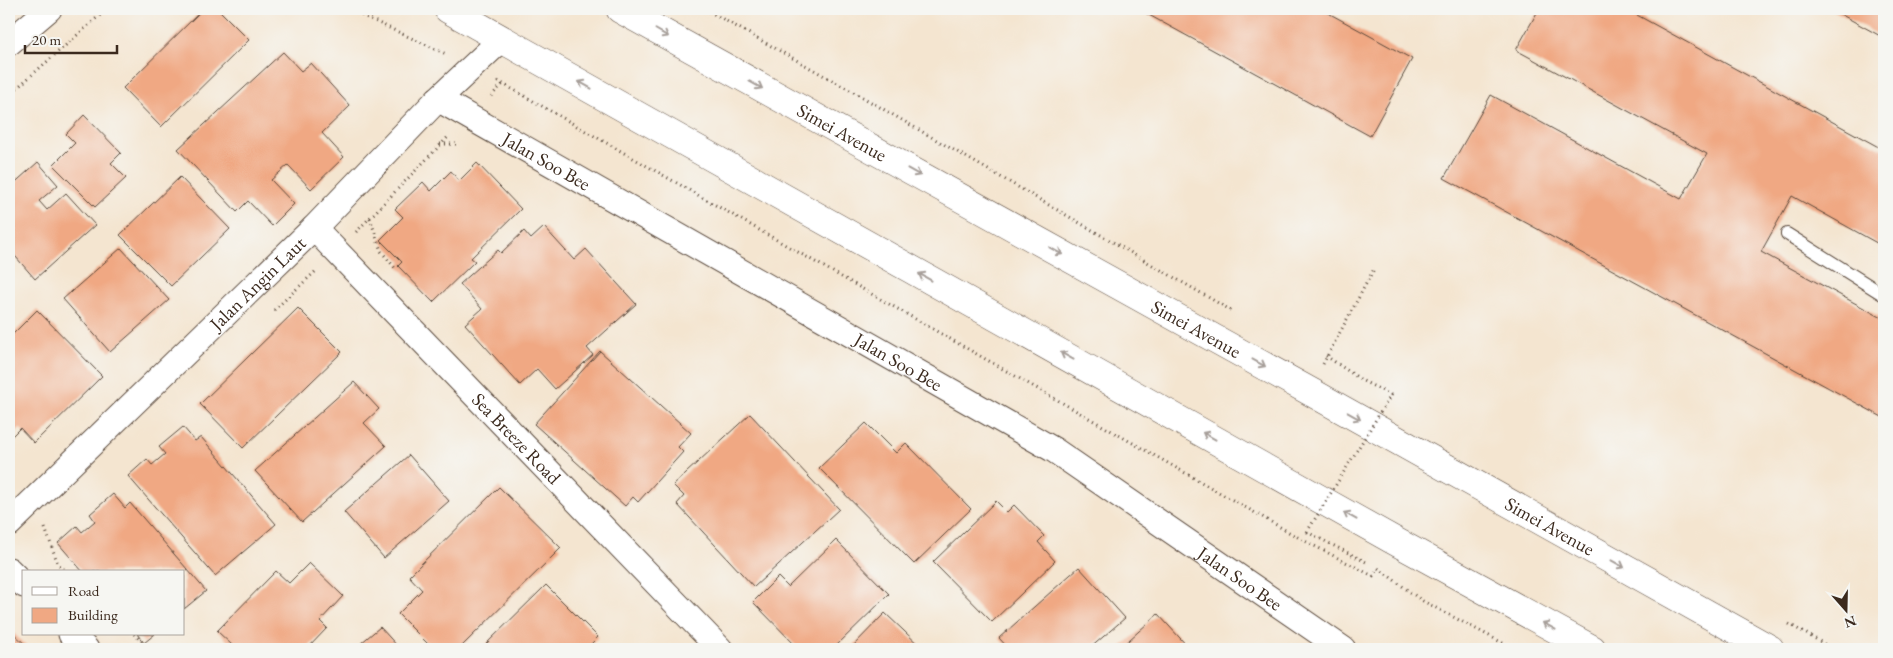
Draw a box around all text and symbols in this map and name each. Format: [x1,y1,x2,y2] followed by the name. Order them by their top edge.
[25,22,118,54] scale bar
[655,28,670,38] one-way arrow
[32,30,61,49] text: 20 m
[578,80,593,90] one-way arrow
[748,81,763,90] one-way arrow
[793,98,891,167] street label: Simei Avenue
[496,125,595,196] street label: Jalan Soo Bee
[906,168,920,178] one-way arrow
[203,231,311,337] street label: Jalan Angin Laut
[1048,246,1063,256] one-way arrow
[919,271,933,281] one-way arrow
[1147,294,1245,364] street label: Simei Avenue
[848,326,947,397] street label: Jalan Soo Bee
[1061,351,1075,361] one-way arrow
[1252,359,1266,369] one-way arrow
[466,387,567,490] street label: Sea Breeze Road
[1346,411,1361,421] one-way arrow
[1201,431,1216,441] one-way arrow
[1501,491,1599,561] street label: Simei Avenue
[1344,510,1358,520] one-way arrow
[1191,540,1287,616] street label: Jalan Soo Bee
[1610,559,1624,569] one-way arrow
[22,570,185,636] legend
[68,581,100,600] text: Road
[1820,586,1870,636] north arrow
[68,605,118,624] text: Building
[1841,612,1859,633] text: N
[1543,620,1557,630] one-way arrow

